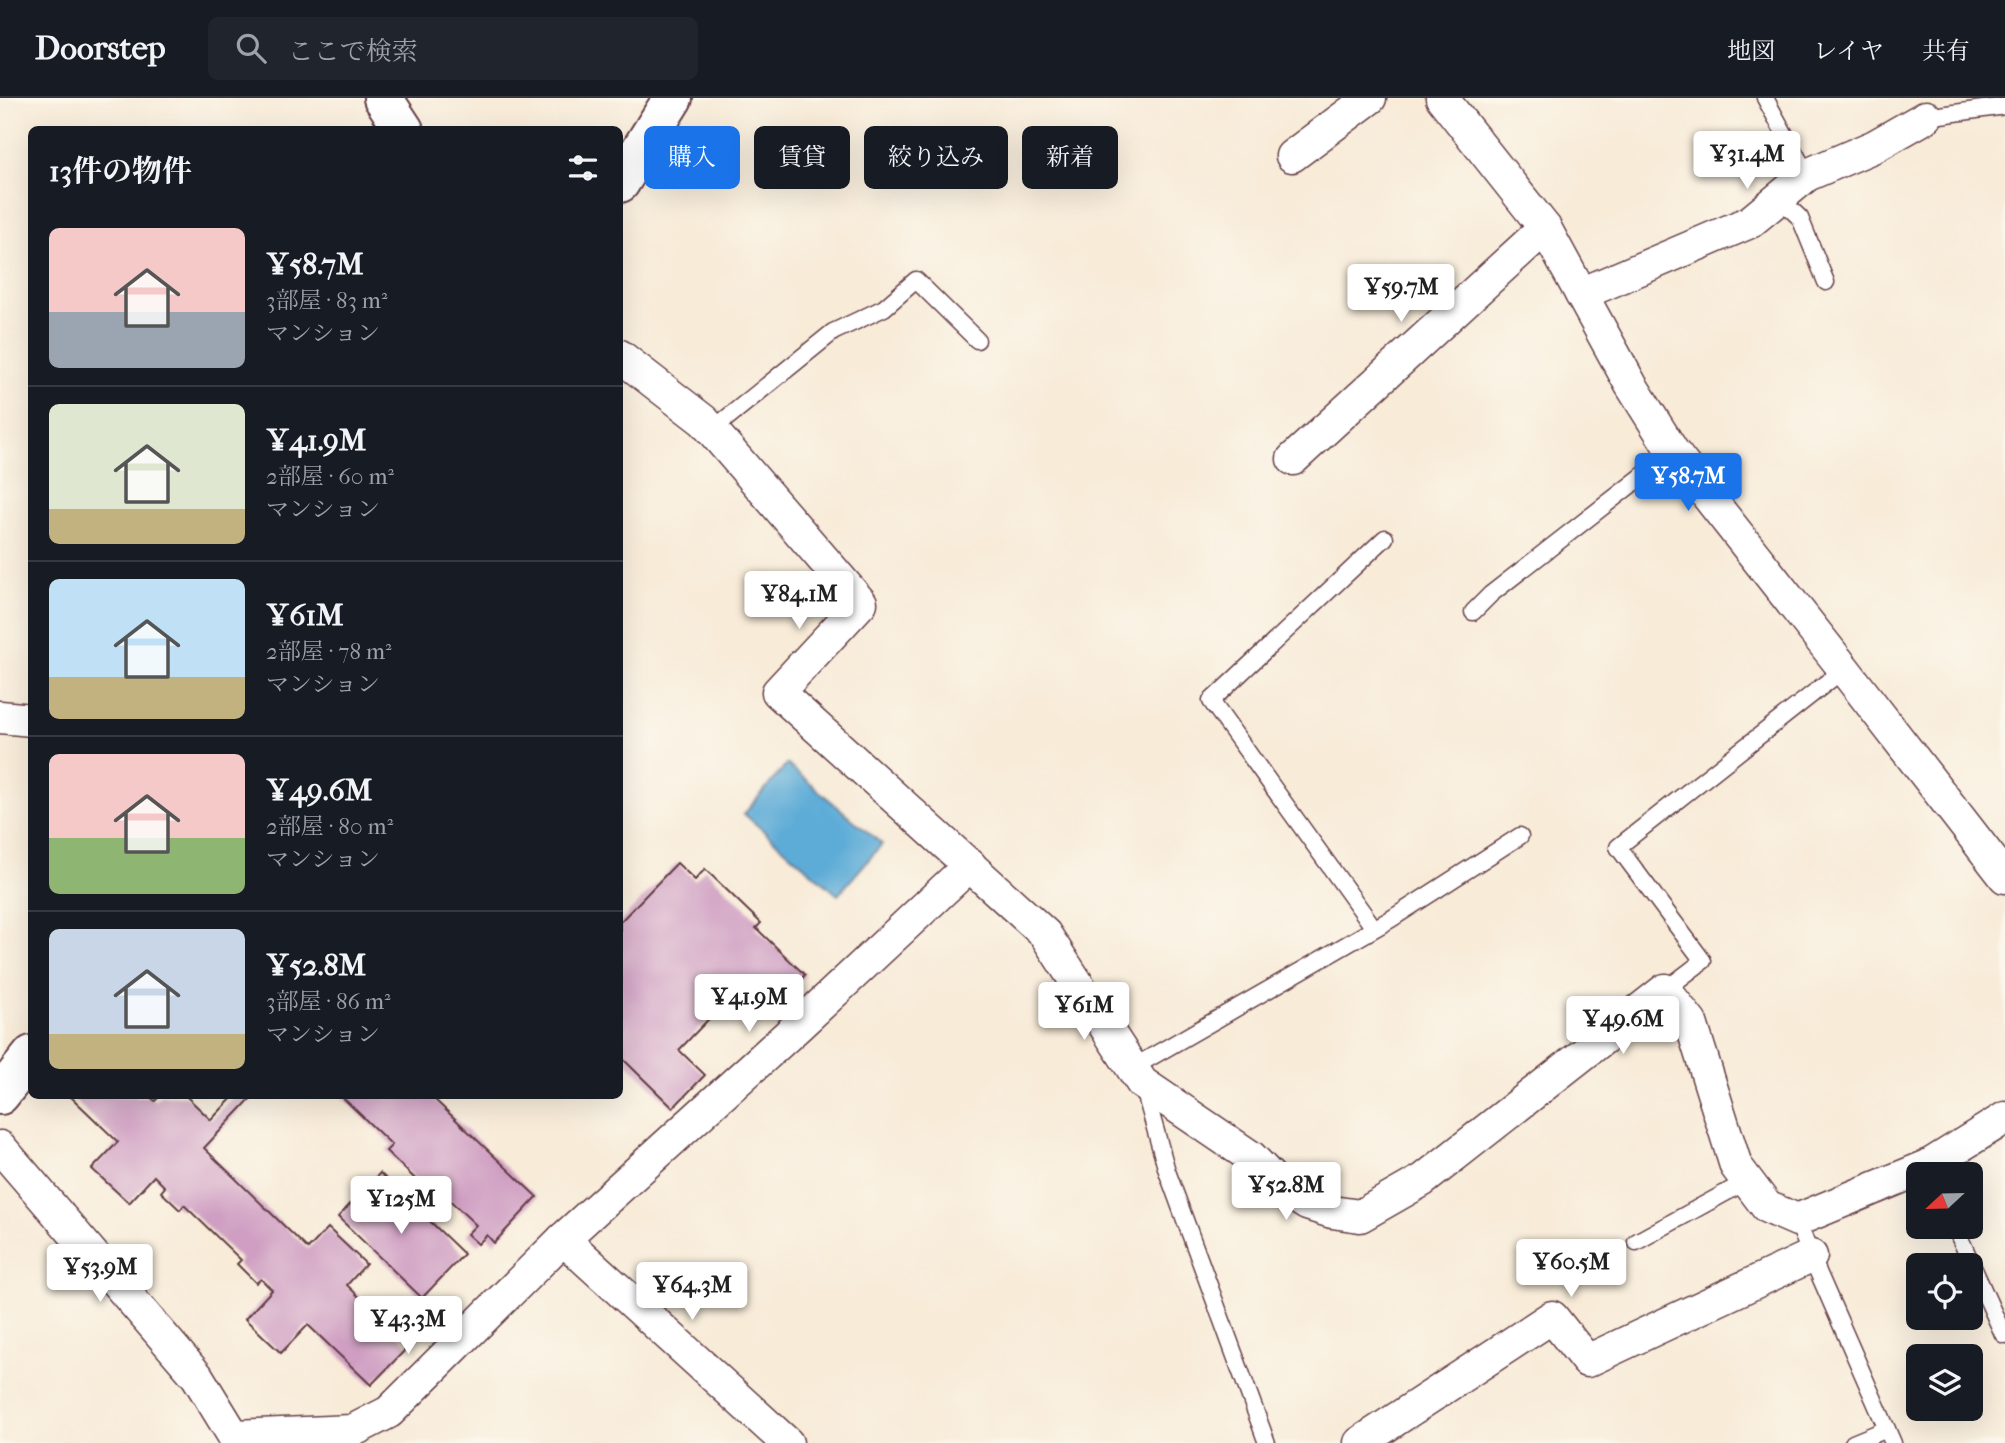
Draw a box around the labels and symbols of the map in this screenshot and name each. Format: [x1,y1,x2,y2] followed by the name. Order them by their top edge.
[1690,132,1804,191] pin: ¥31.4M
[1344,264,1458,324] pin: ¥59.7M
[1631,454,1745,513] pin: ¥58.7M
[742,572,856,631] pin: ¥84.1M
[692,974,806,1034] pin: ¥41.9M
[1043,982,1125,1042] pin: ¥61M
[1566,996,1680,1056] pin: ¥49.6M
[1229,1162,1343,1222] pin: ¥52.8M
[1906,1162,1983,1239] north arrow
[352,1176,450,1236] pin: ¥125M
[1514,1240,1628,1299] pin: ¥60.5M
[43,1244,157,1304] pin: ¥53.9M
[635,1262,749,1322] pin: ¥64.3M
[351,1296,465,1356] pin: ¥43.3M

